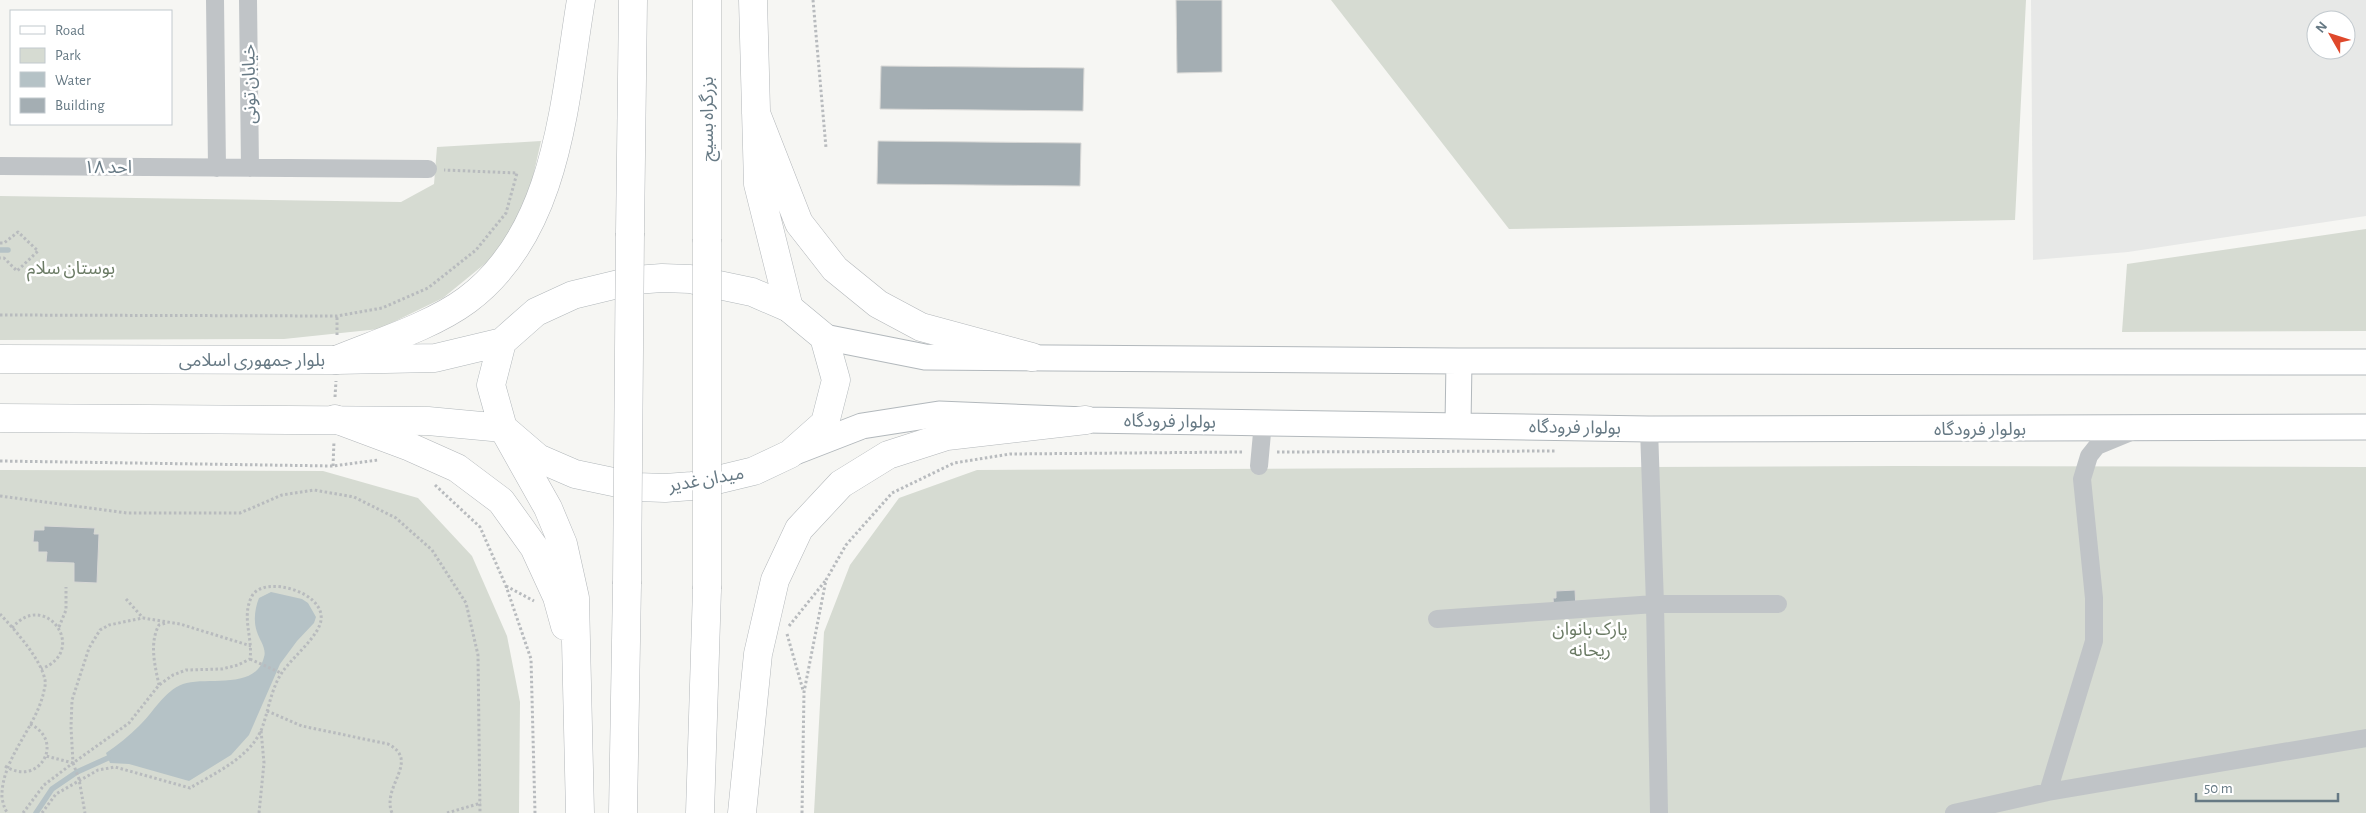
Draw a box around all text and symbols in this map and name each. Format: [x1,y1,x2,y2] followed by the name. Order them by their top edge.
[10,10,172,125] legend
[2306,10,2356,60] north arrow
[2313,19,2330,36] text: N
[55,23,85,38] text: Road
[240,44,261,124] street label: خیابان تونی
[55,48,81,63] text: Park
[55,73,91,88] text: Water
[698,76,720,162] street label: بزرگراه بسیج
[55,98,105,113] text: Building
[84,159,132,177] street label: احد ۱۸
[27,260,115,282] park label: بوستان سلام
[179,352,325,371] street label: بلوار جمهوری اسلامی
[1124,411,1216,433] street label: بولوار فرودگاه
[1529,417,1621,439] street label: بولوار فرودگاه
[1934,420,2026,440] street label: بولوار فرودگاه
[666,464,746,497] street label: میدان غدیر
[1552,621,1628,661] park label: پارک بانوان ریحانه
[2196,770,2338,802] scale bar
[2204,781,2233,796] text: 50 m

